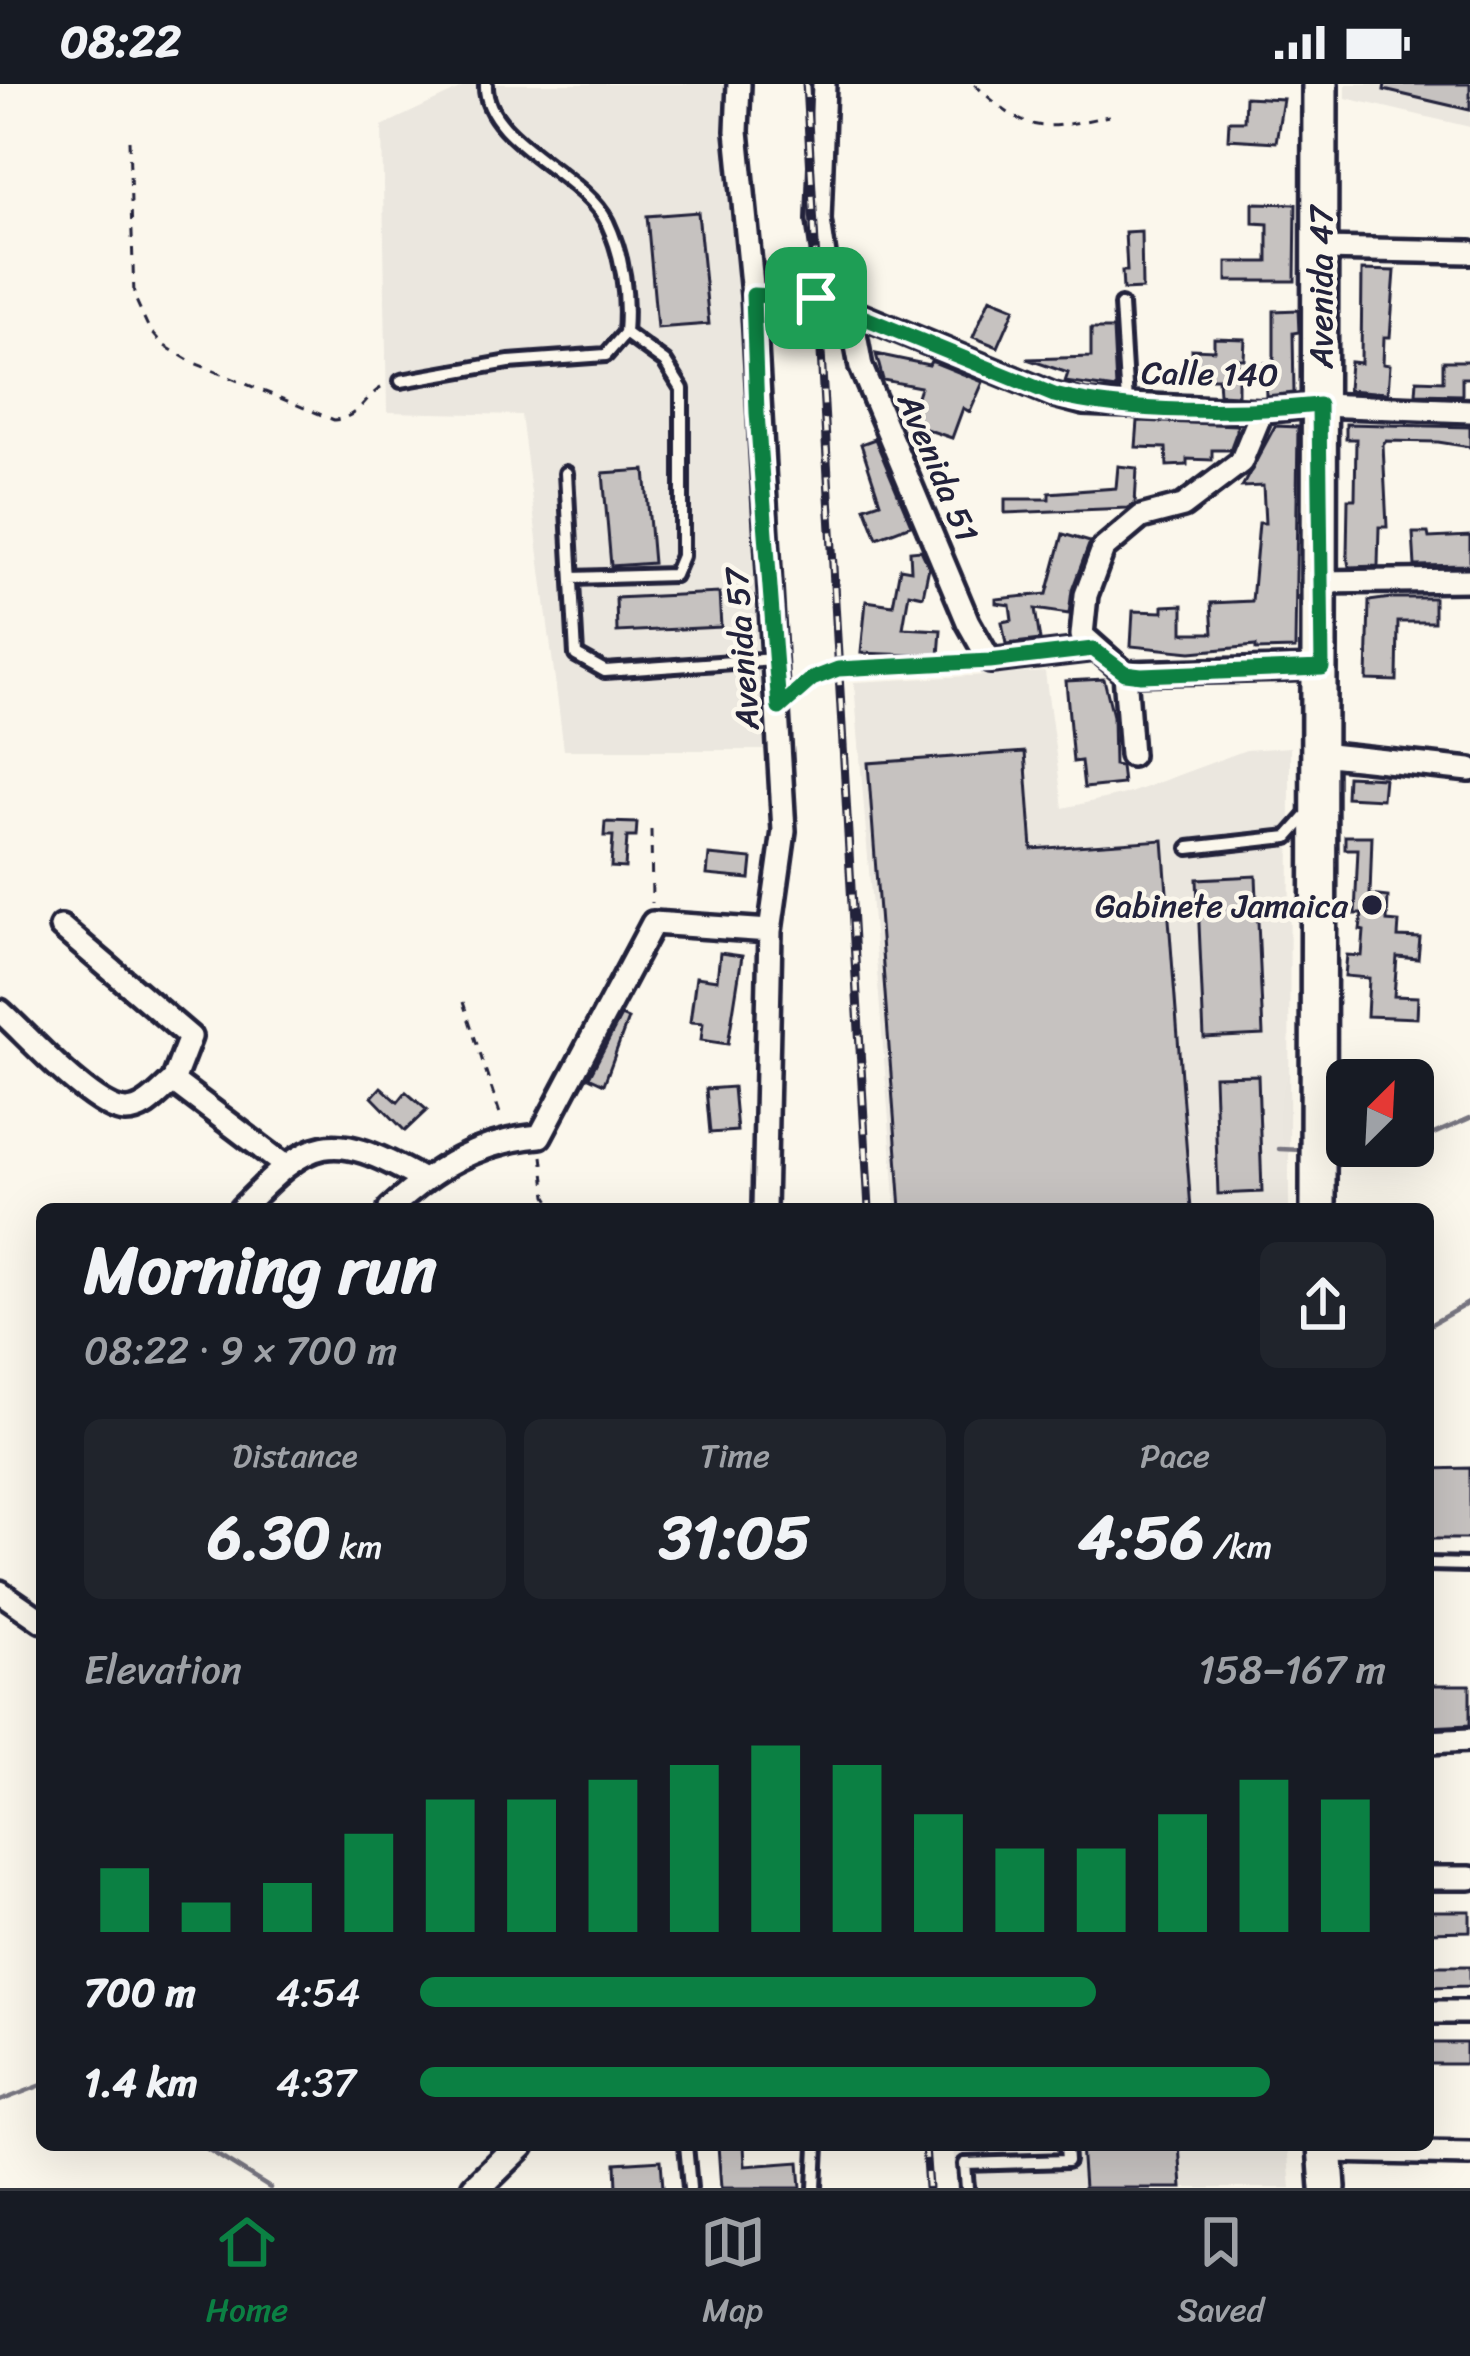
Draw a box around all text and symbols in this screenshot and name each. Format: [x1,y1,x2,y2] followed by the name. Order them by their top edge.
[60,2,181,82] text: 08:22
[1292,203,1350,369] street label: Avenida 47
[765,247,867,349] pin
[783,265,849,331] icon: arrive
[1141,344,1279,404] street label: Calle 140
[880,383,996,551] street label: Avenida 51
[707,564,777,733] street label: Avenida 57
[1095,877,1348,935] place label: Gabinete Jamaica
[1359,892,1385,918] marker: Gabinete Jamaica
[1326,1059,1434,1167] north arrow
[1326,1059,1434,1167] map controls
[84,1212,437,1329] text: Morning run
[1260,1242,1386,1368] button: share
[84,1316,397,1385] text: 08:22 · 9 × 700 m
[232,1427,358,1485] text: Distance
[700,1427,770,1485] text: Time
[1140,1427,1210,1485] text: Pace
[208,1485,331,1591] text: 6.30
[659,1485,811,1591] text: 31:05
[1078,1485,1204,1591] text: 4:56
[331,1518,382,1576] text: km
[1204,1518,1272,1576] text: /km
[84,1635,242,1704] text: Elevation
[1199,1635,1386,1704] text: 158–167 m
[84,1958,196,2027] text: 700 m
[276,1958,360,2027] text: 4:54
[84,2048,198,2117] text: 1.4 km
[276,2048,356,2117] text: 4:37
[206,2209,288,2339] tab: Home
[700,2209,766,2339] tab: Map
[1177,2209,1264,2339] tab: Saved

